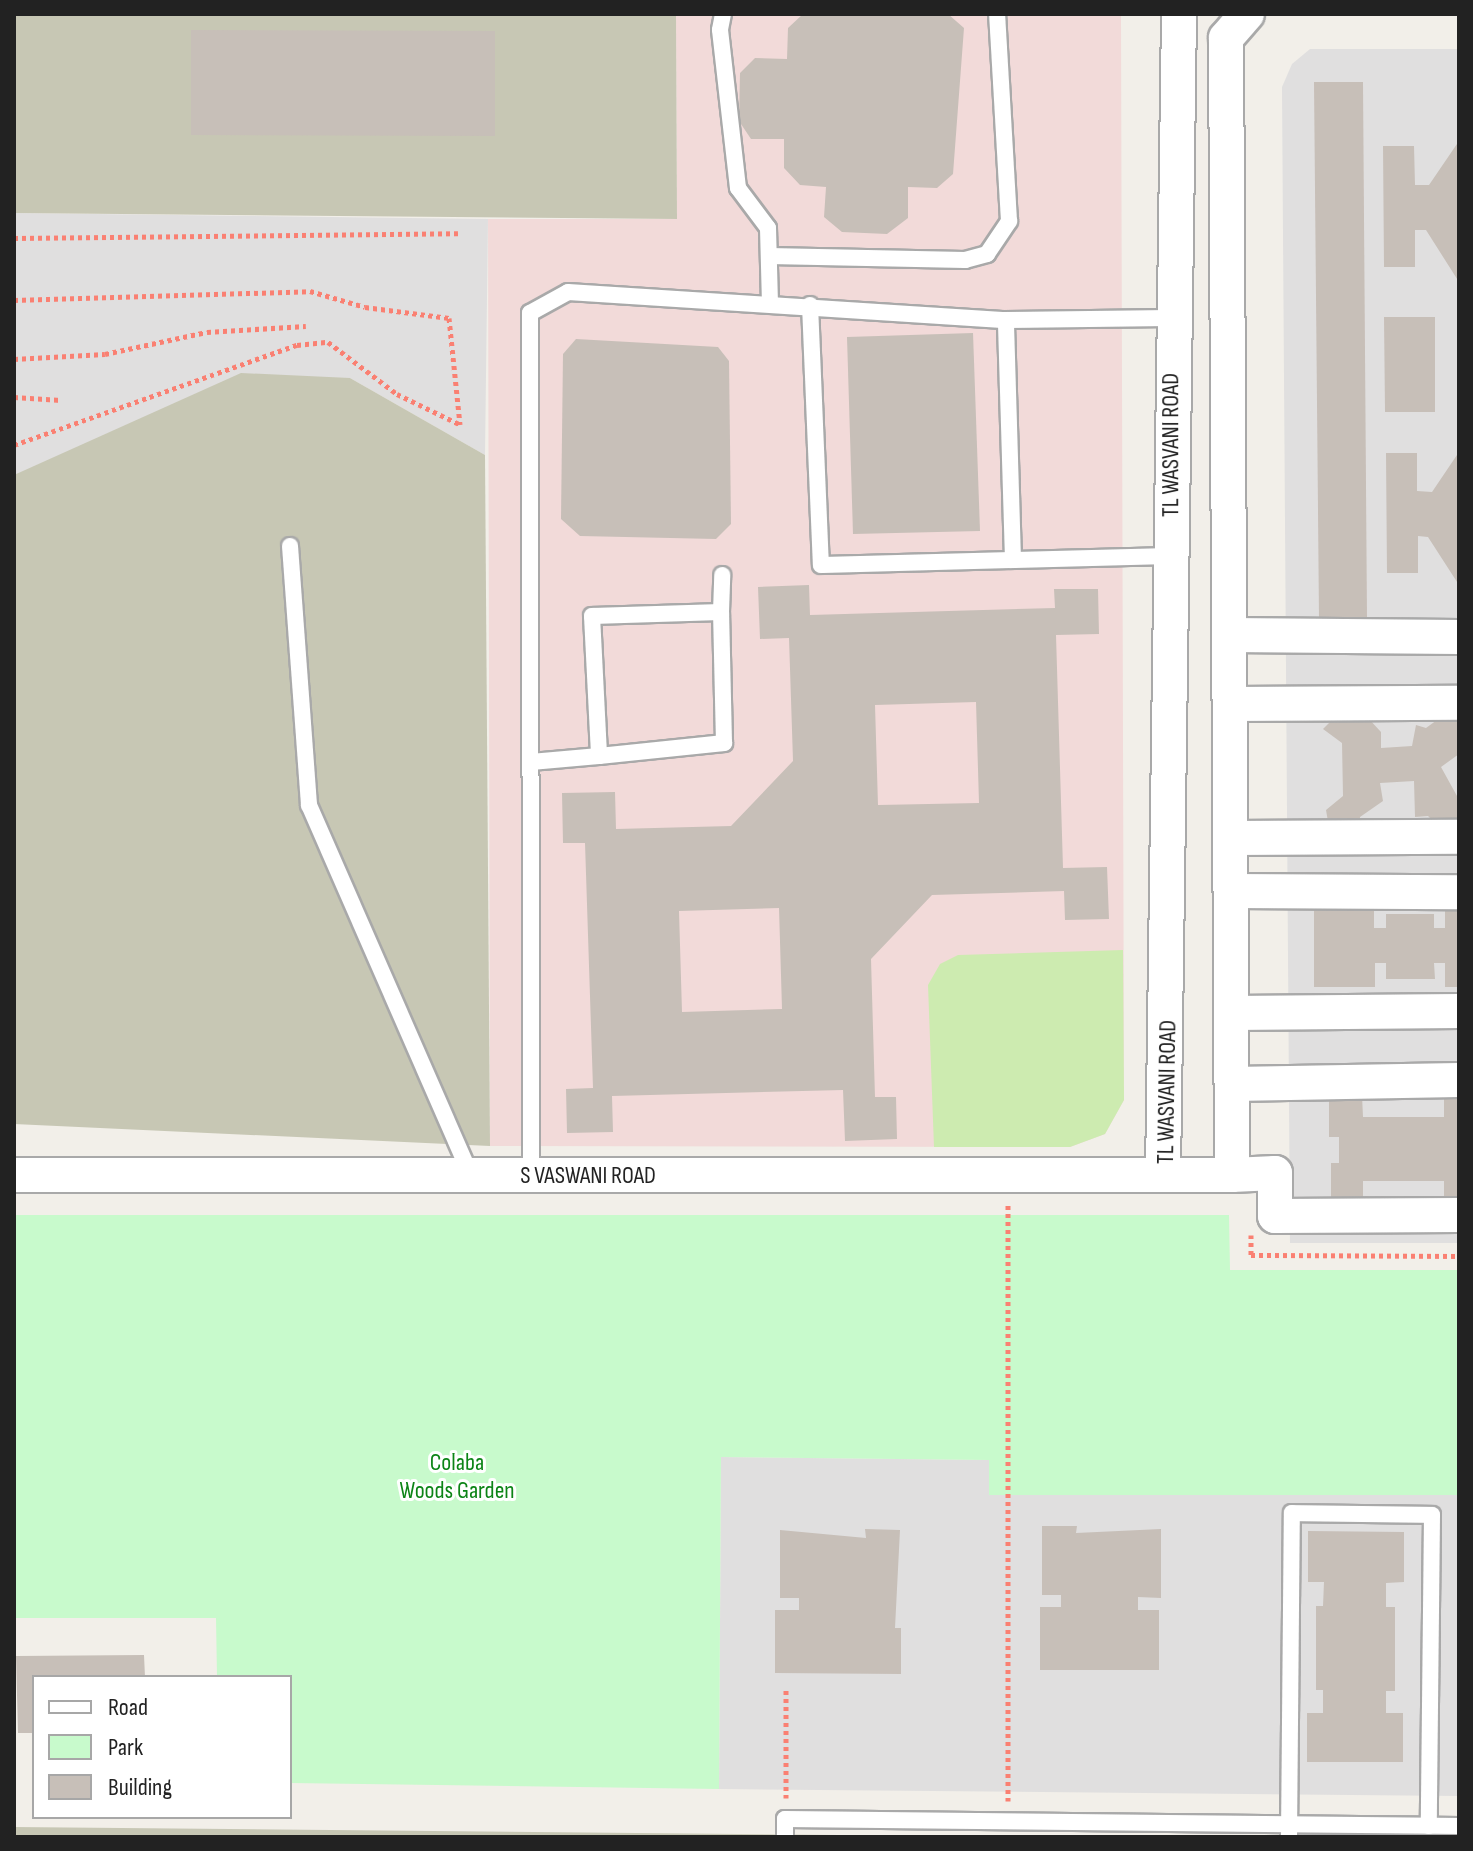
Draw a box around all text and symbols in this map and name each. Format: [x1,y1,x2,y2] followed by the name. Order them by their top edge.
[1157,373,1185,517] street label: TL WASVANI ROAD
[1151,1020,1183,1164] street label: TL WASVANI ROAD
[520,1162,656,1190] street label: S VASWANI ROAD
[399,1449,515,1505] park label: Colaba Woods Garden
[32,1675,292,1819] legend
[108,1693,148,1722] text: Road
[108,1733,143,1762] text: Park
[108,1773,172,1802] text: Building

